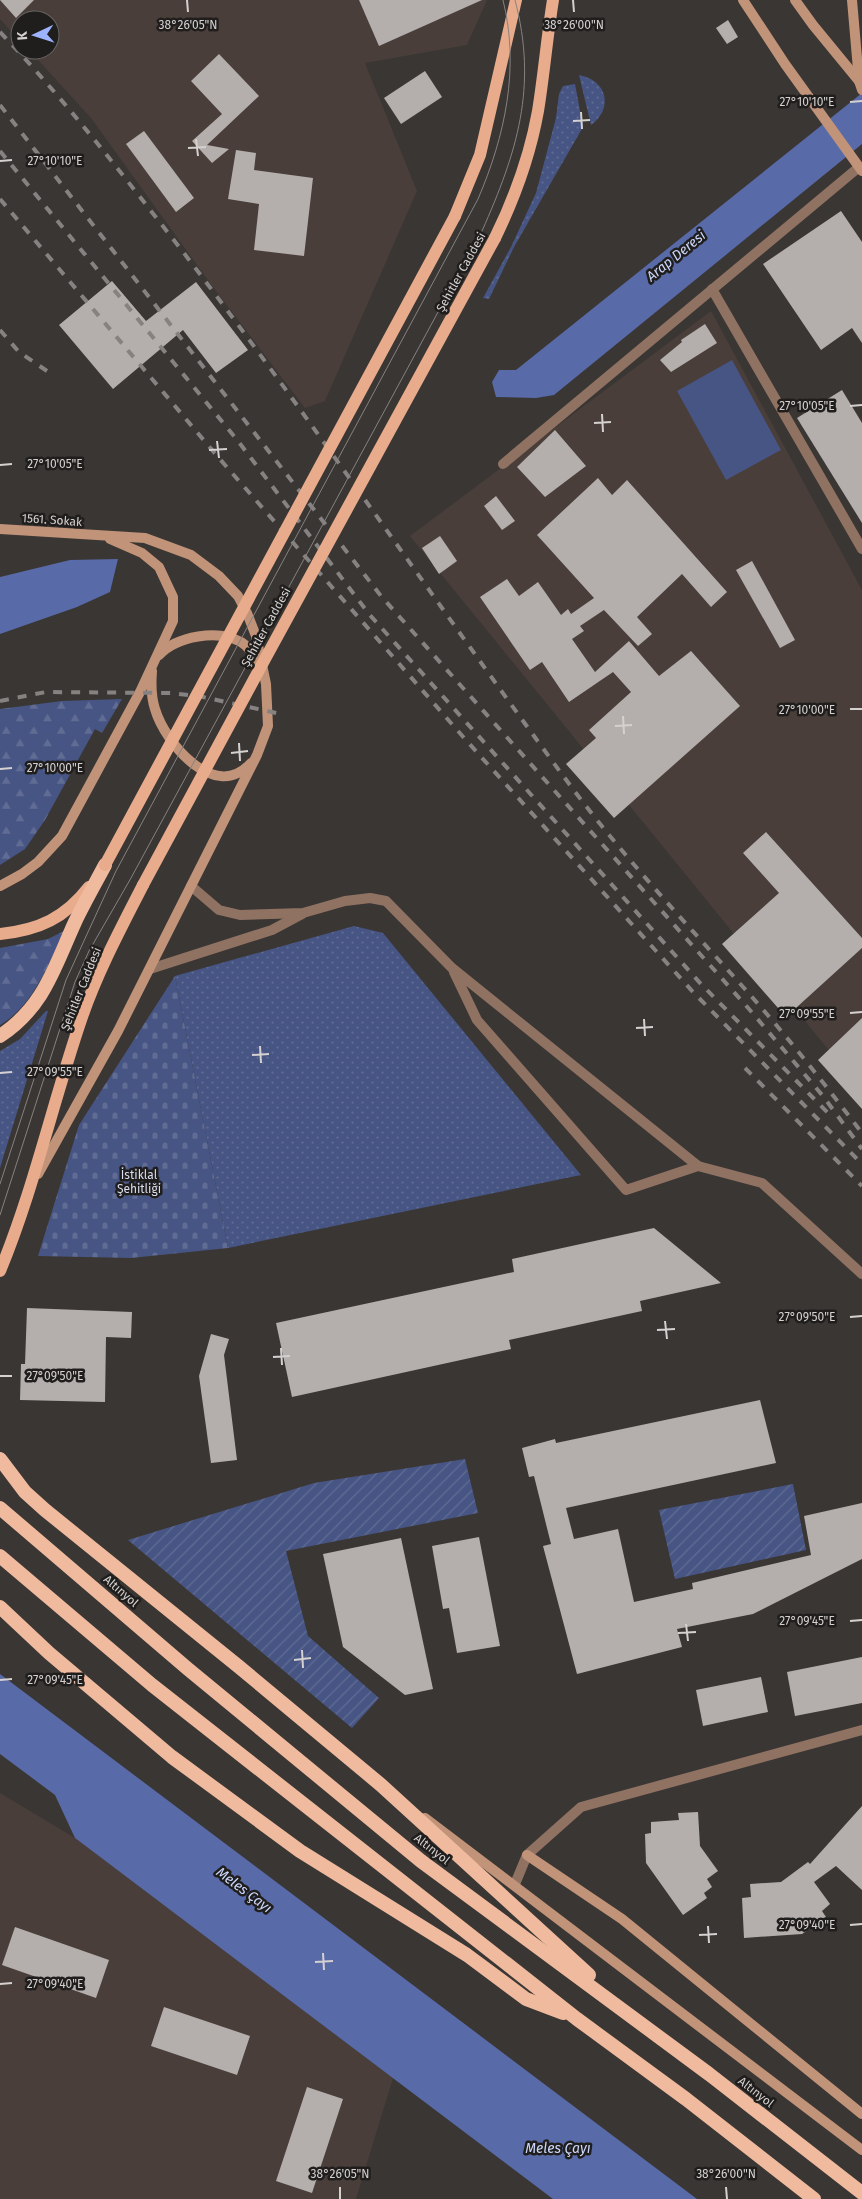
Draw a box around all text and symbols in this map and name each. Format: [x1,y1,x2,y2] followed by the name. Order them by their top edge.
[10,10,60,60] north arrow
[159,18,217,32] text: 38°26'05"N
[544,18,604,32] text: 38°26'00"N
[14,30,31,41] text: K
[780,95,834,109] text: 27°10'10"E
[28,154,82,168] text: 27°10'10"E
[642,227,709,286] water label: Arap Deresi
[433,230,489,314] street label: Şehitler Caddesi
[779,399,835,413] text: 27°10'05"E
[27,457,83,471] text: 27°10'05"E
[21,511,83,529] street label: 1561. Sokak
[238,585,294,669] street label: Şehitler Caddesi
[779,703,835,717] text: 27°10'00"E
[27,761,83,775] text: 27°10'00"E
[58,945,104,1033] street label: Şehitler Caddesi
[779,1007,835,1021] text: 27°09'55"E
[27,1065,83,1079] text: 27°09'55"E
[117,1167,161,1196] park label: İstiklal Şehitliği
[779,1310,835,1324] text: 27°09'50"E
[27,1369,83,1383] text: 27°09'50"E
[101,1572,142,1610] street label: Altınyol
[779,1614,835,1628] text: 27°09'45"E
[27,1673,83,1687] text: 27°09'45"E
[411,1831,453,1868] street label: Altınyol
[213,1864,275,1917] water label: Meles Çayı
[779,1918,835,1932] text: 27°09'40"E
[27,1977,83,1991] text: 27°09'40"E
[735,2074,777,2111] street label: Altınyol
[525,2140,591,2157] water label: Meles Çayı
[311,2167,369,2181] text: 38°26'05"N
[696,2167,756,2181] text: 38°26'00"N

